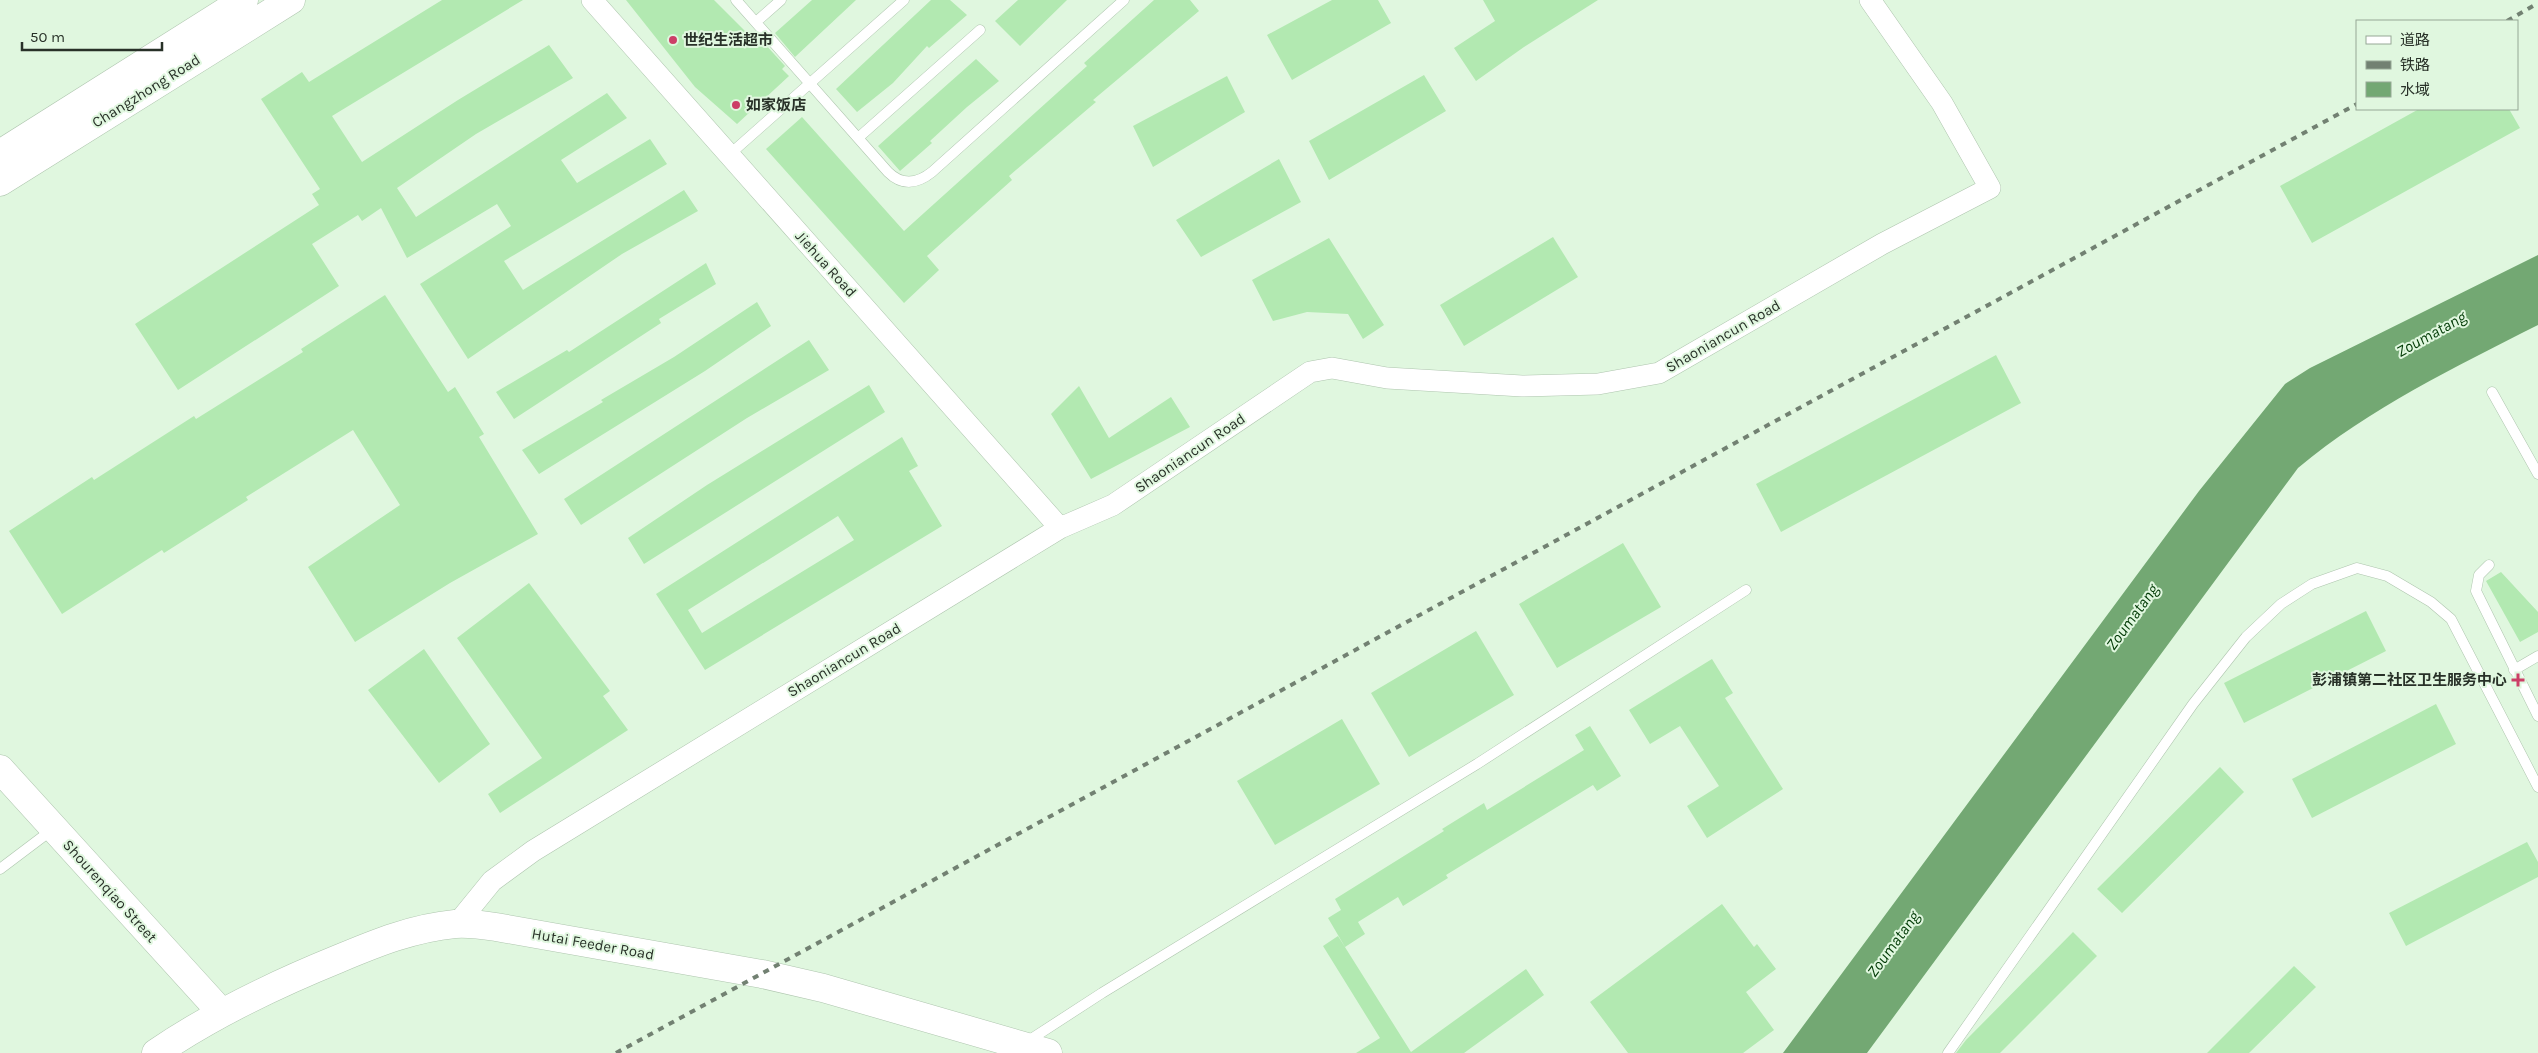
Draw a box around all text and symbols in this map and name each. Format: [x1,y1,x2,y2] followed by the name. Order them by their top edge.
[22,20,162,52] scale bar
[2356,20,2518,110] legend
[30,28,65,46] text: 50 m
[683,31,773,49] place label: 世纪生活超市
[2400,31,2430,49] text: 道路
[667,34,679,46] marker: 世纪生活超市
[89,51,203,131] street label: Changzhong Road
[2400,56,2430,74] text: 铁路
[2400,81,2430,99] text: 水域
[746,96,806,114] place label: 如家饭店
[730,99,742,111] marker: 如家饭店
[792,227,860,301] street label: Jiehua Road
[1662,296,1784,376] street label: Shaoniancun Road
[2393,307,2470,361] water label: Zoumatang
[1131,409,1249,497] street label: Shaoniancun Road
[2102,580,2163,654] water label: Zoumatang
[784,619,904,701] street label: Shaoniancun Road
[2312,671,2507,689] place label: 彭浦镇第二社区卫生服务中心
[2511,673,2525,687] marker: 彭浦镇第二社区卫生服务中心
[59,836,161,946] street label: Shourenqiao Street
[1863,907,1924,981] water label: Zoumatang
[530,924,656,964] street label: Hutai Feeder Road

